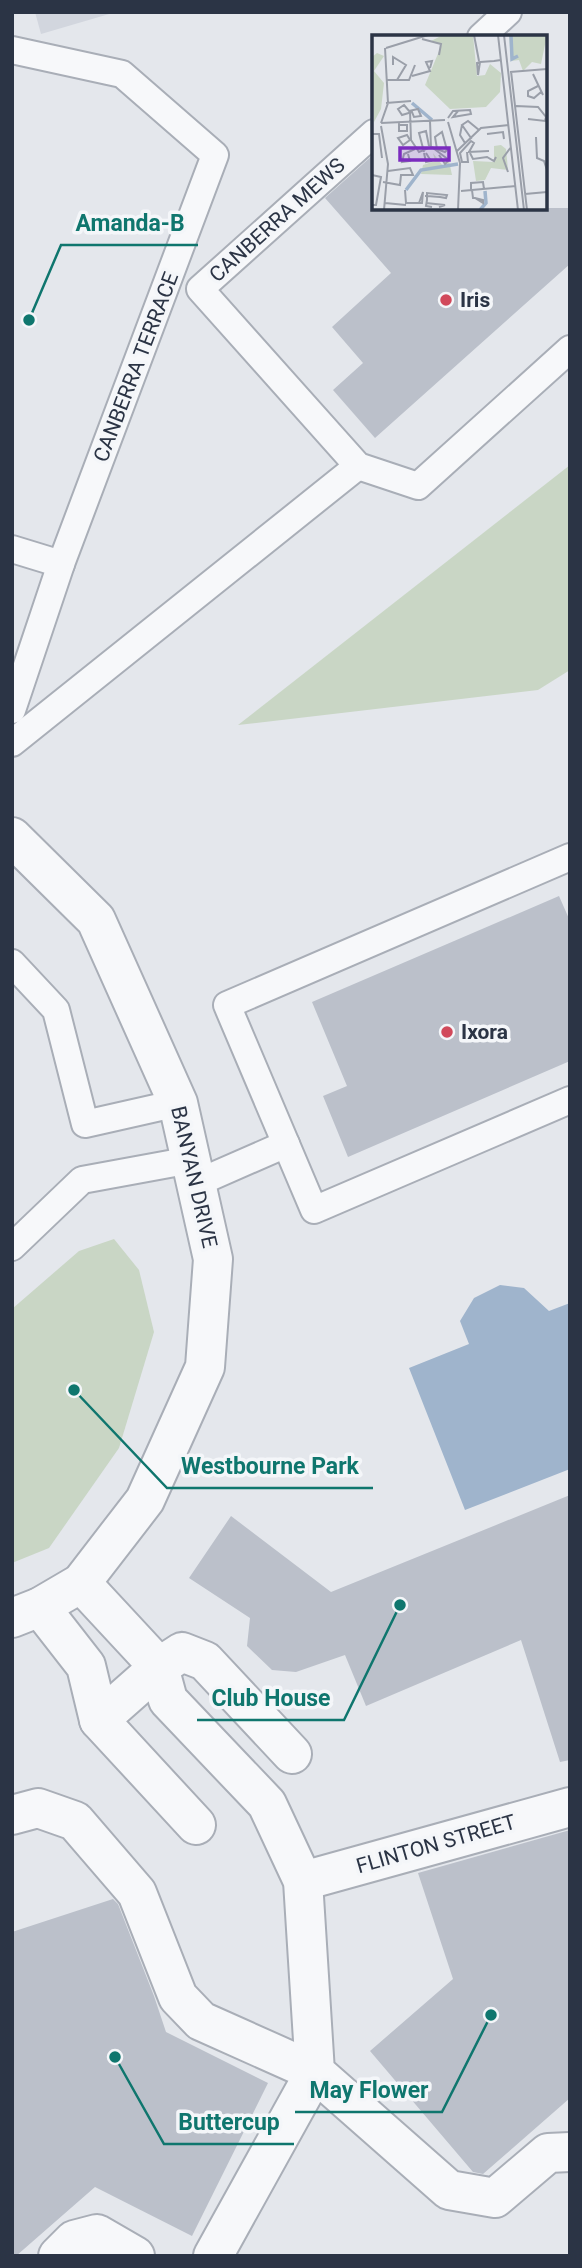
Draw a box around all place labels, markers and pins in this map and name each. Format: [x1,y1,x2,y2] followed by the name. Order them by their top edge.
[61,201,198,245] callout: Amanda-B
[460,288,490,312] place label: Iris
[438,292,454,308] marker: Iris
[461,1020,508,1044] place label: Ixora
[439,1024,455,1040] marker: Ixora
[167,1444,373,1488] callout: Westbourne Park
[197,1676,344,1720] callout: Club House
[295,2068,442,2112] callout: May Flower
[164,2100,294,2144] callout: Buttercup

